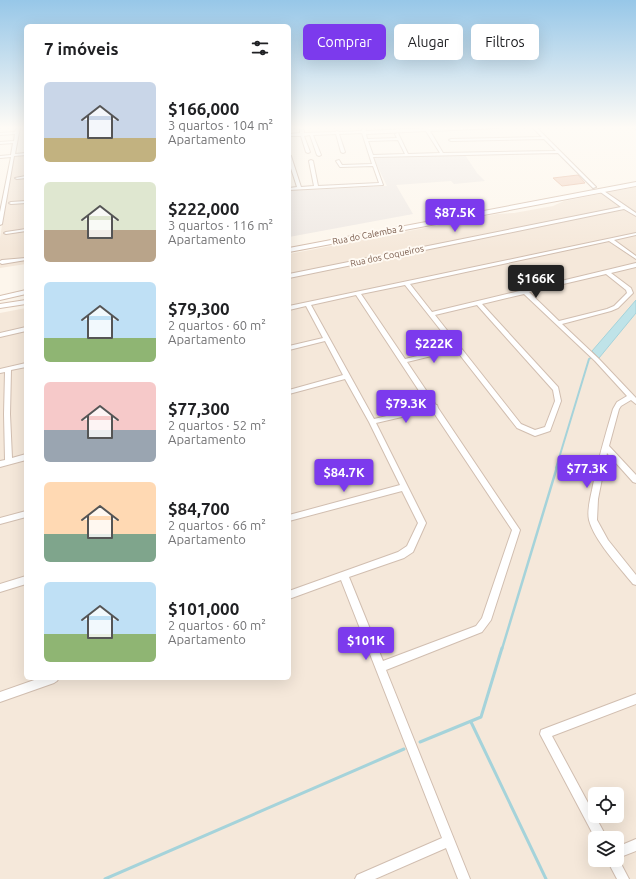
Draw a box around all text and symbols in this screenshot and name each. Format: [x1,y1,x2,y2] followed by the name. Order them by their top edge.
[303,24,386,60] chip: Comprar
[394,24,463,60] chip: Alugar
[471,24,539,60] chip: Filtros
[249,37,271,59] icon: filters
[44,39,119,58] text: 7 imóveis
[76,98,124,146] icon: home
[168,99,239,118] text: $166,000
[168,118,273,132] text: 3 quartos · 104 m²
[168,132,246,146] text: Apartamento
[76,198,124,246] icon: home
[168,199,239,218] text: $222,000
[422,199,488,233] pin: $87.5K
[434,205,476,219] text: $87.5K
[168,218,273,232] text: 3 quartos · 116 m²
[332,223,404,247] street label: Rua do Calemba 2
[168,232,246,246] text: Apartamento
[349,243,425,269] street label: Rua dos Coqueiros
[508,265,564,299] pin: $166K
[517,271,555,285] text: $166K
[76,298,124,346] icon: home
[168,299,230,318] text: $79,300
[168,318,266,332] text: 2 quartos · 60 m²
[406,330,462,364] pin: $222K
[168,332,246,346] text: Apartamento
[415,336,453,350] text: $222K
[373,390,439,424] pin: $79.3K
[385,396,427,410] text: $79.3K
[76,398,124,446] icon: home
[168,399,230,418] text: $77,300
[168,418,266,432] text: 2 quartos · 52 m²
[168,432,246,446] text: Apartamento
[554,455,620,489] pin: $77.3K
[311,459,377,493] pin: $84.7K
[566,461,608,475] text: $77.3K
[323,465,365,479] text: $84.7K
[76,498,124,546] icon: home
[168,499,230,518] text: $84,700
[168,518,266,532] text: 2 quartos · 66 m²
[168,532,246,546] text: Apartamento
[76,598,124,646] icon: home
[168,599,239,618] text: $101,000
[168,618,266,632] text: 2 quartos · 60 m²
[338,627,394,661] pin: $101K
[168,632,246,646] text: Apartamento
[347,633,385,647] text: $101K
[588,787,624,867] map controls
[588,787,624,823] button: locate
[588,831,624,867] button: layers

